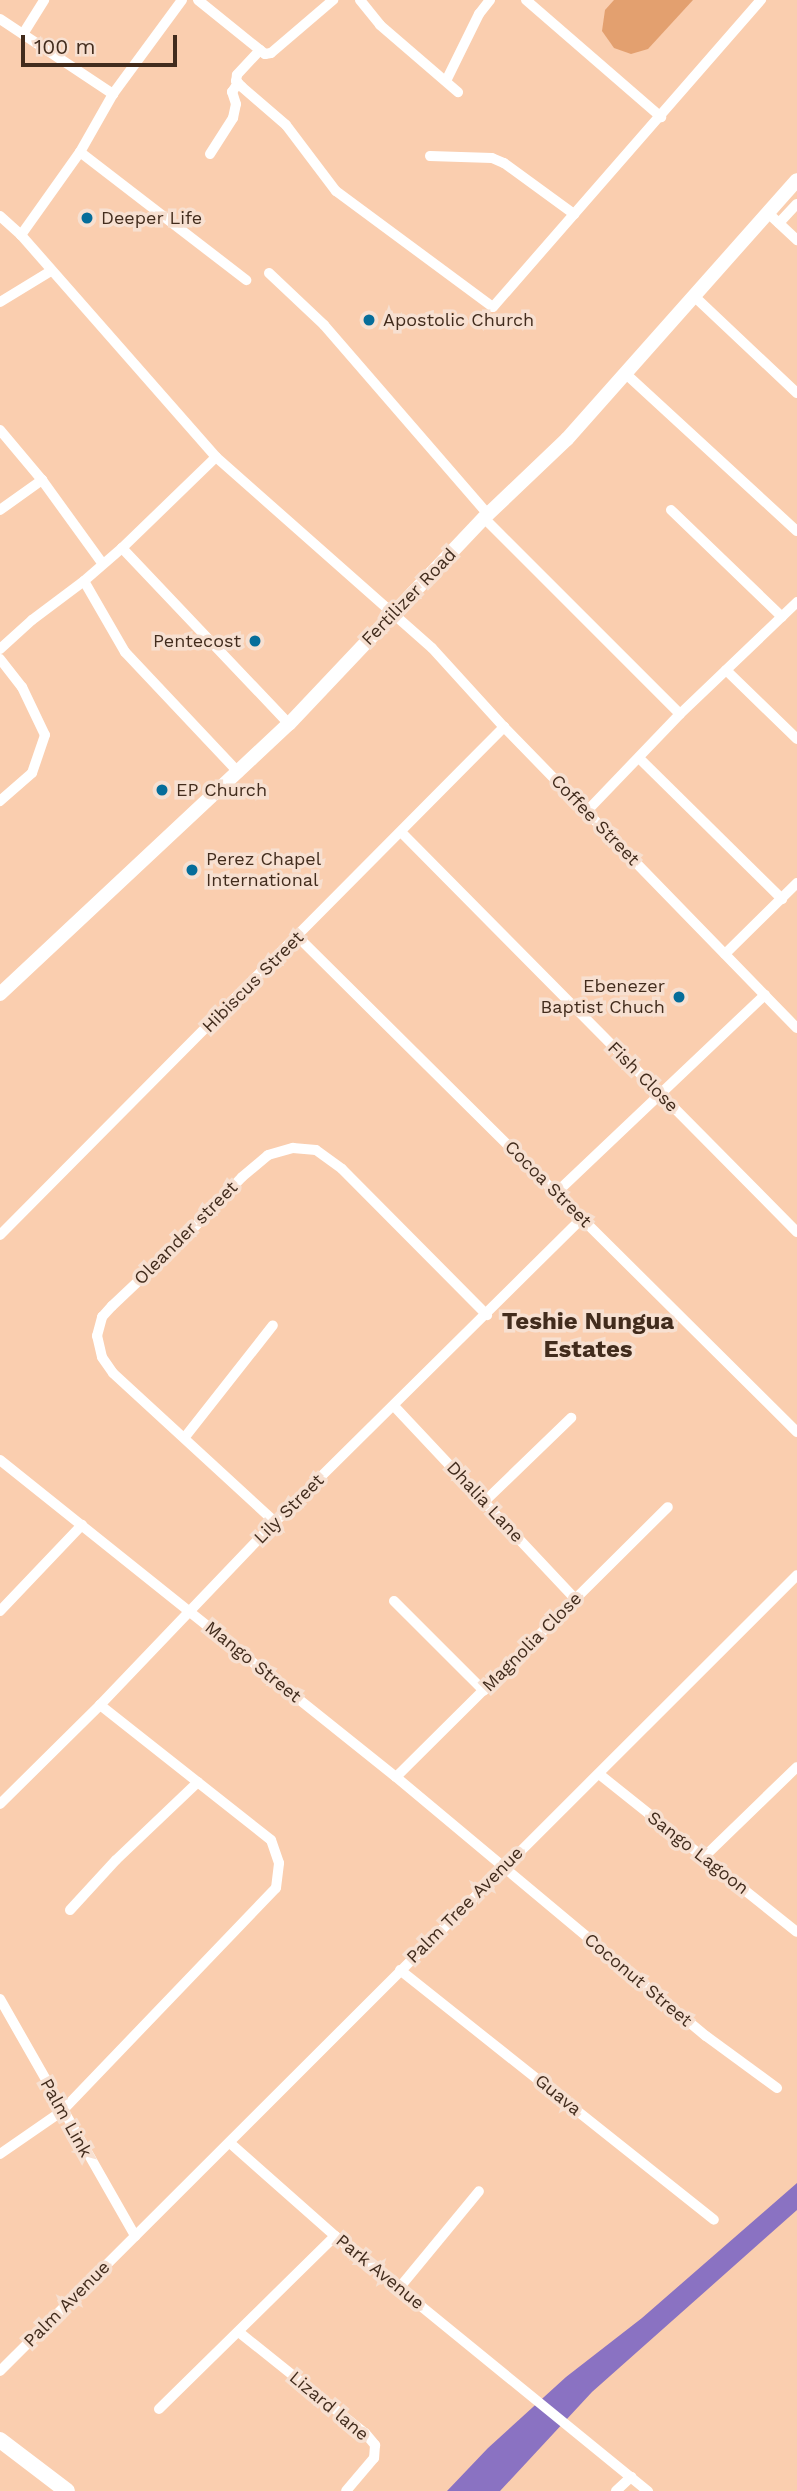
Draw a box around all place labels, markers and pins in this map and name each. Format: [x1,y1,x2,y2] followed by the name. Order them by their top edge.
[101,207,203,229] place label: Deeper Life
[79,210,95,226] marker: Deeper Life
[383,309,534,331] place label: Apostolic Church
[361,312,377,328] marker: Apostolic Church
[153,630,241,652] place label: Pentecost
[247,633,263,649] marker: Pentecost
[176,779,267,801] place label: EP Church
[154,782,170,798] marker: EP Church
[206,849,321,892] place label: Perez Chapel International
[184,862,200,878] marker: Perez Chapel International
[541,976,665,1018] place label: Ebenezer Baptist Chuch
[671,989,687,1005] marker: Ebenezer Baptist Chuch

